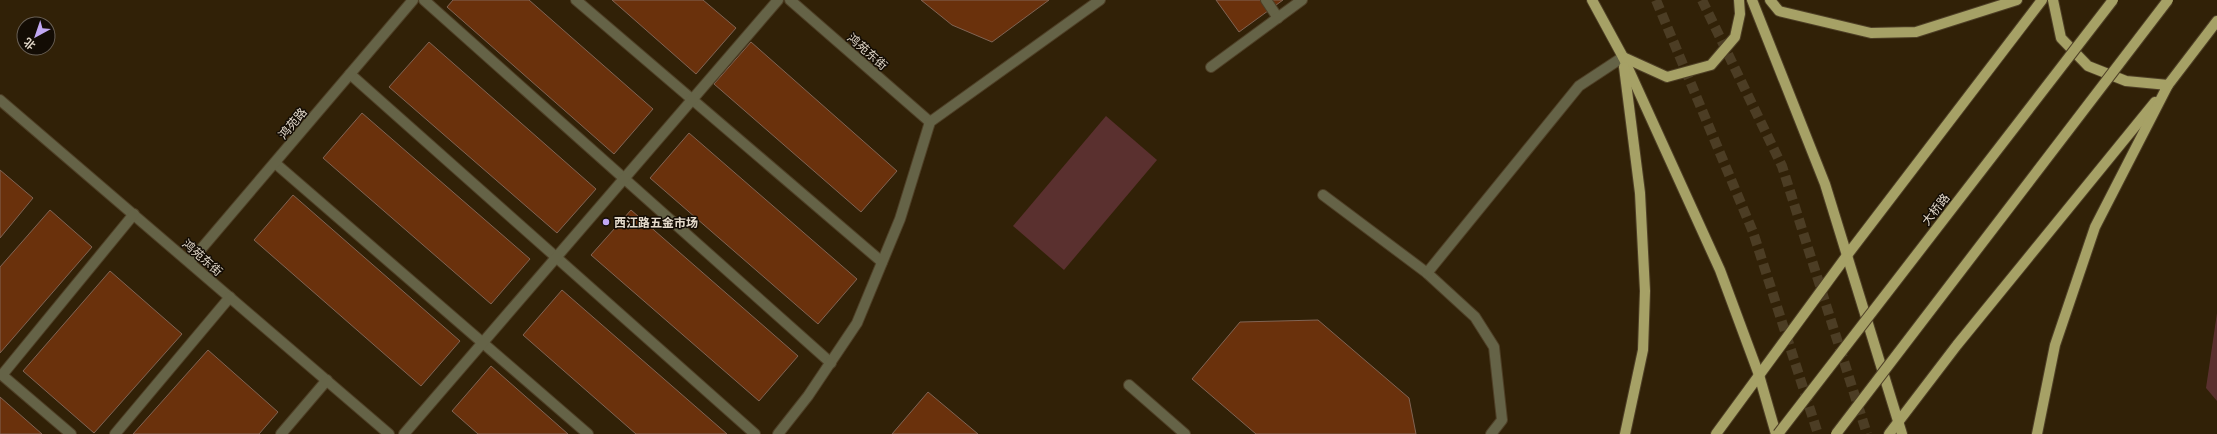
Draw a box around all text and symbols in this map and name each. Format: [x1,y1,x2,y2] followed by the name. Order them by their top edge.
[16,16,56,56] north arrow
[845,30,891,72] street label: 鸿苑东街
[21,36,38,53] text: 北
[275,105,309,141] street label: 鸿苑路
[1918,191,1952,227] street label: 大桥路
[614,215,698,229] place label: 西江路五金市场
[601,217,611,227] marker: 西江路五金市场
[180,236,226,278] street label: 鸿苑东街

